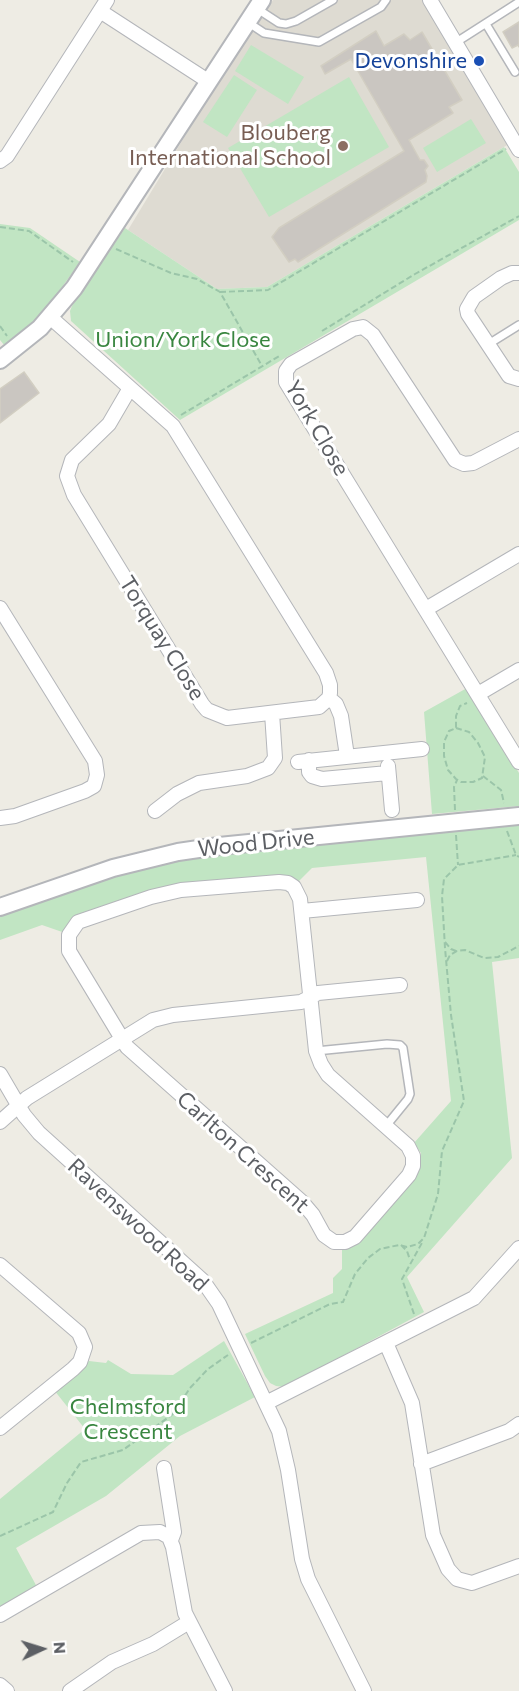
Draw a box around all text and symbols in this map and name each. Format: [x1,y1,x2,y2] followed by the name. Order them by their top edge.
[355,48,467,74] place label: Devonshire
[472,54,486,68] marker: Devonshire
[129,120,331,172] place label: Blouberg International School
[336,139,350,153] marker: Blouberg International School
[95,327,271,353] park label: Union/York Close
[279,376,355,480] street label: York Close
[113,571,211,705] street label: Torquay Close
[196,824,316,862] street label: Wood Drive
[171,1086,315,1218] street label: Carlton Crescent
[62,1153,214,1297] street label: Ravenswood Road
[70,1394,186,1446] park label: Chelmsford Crescent
[12,1619,72,1679] north arrow
[51,1641,70,1654] text: N

